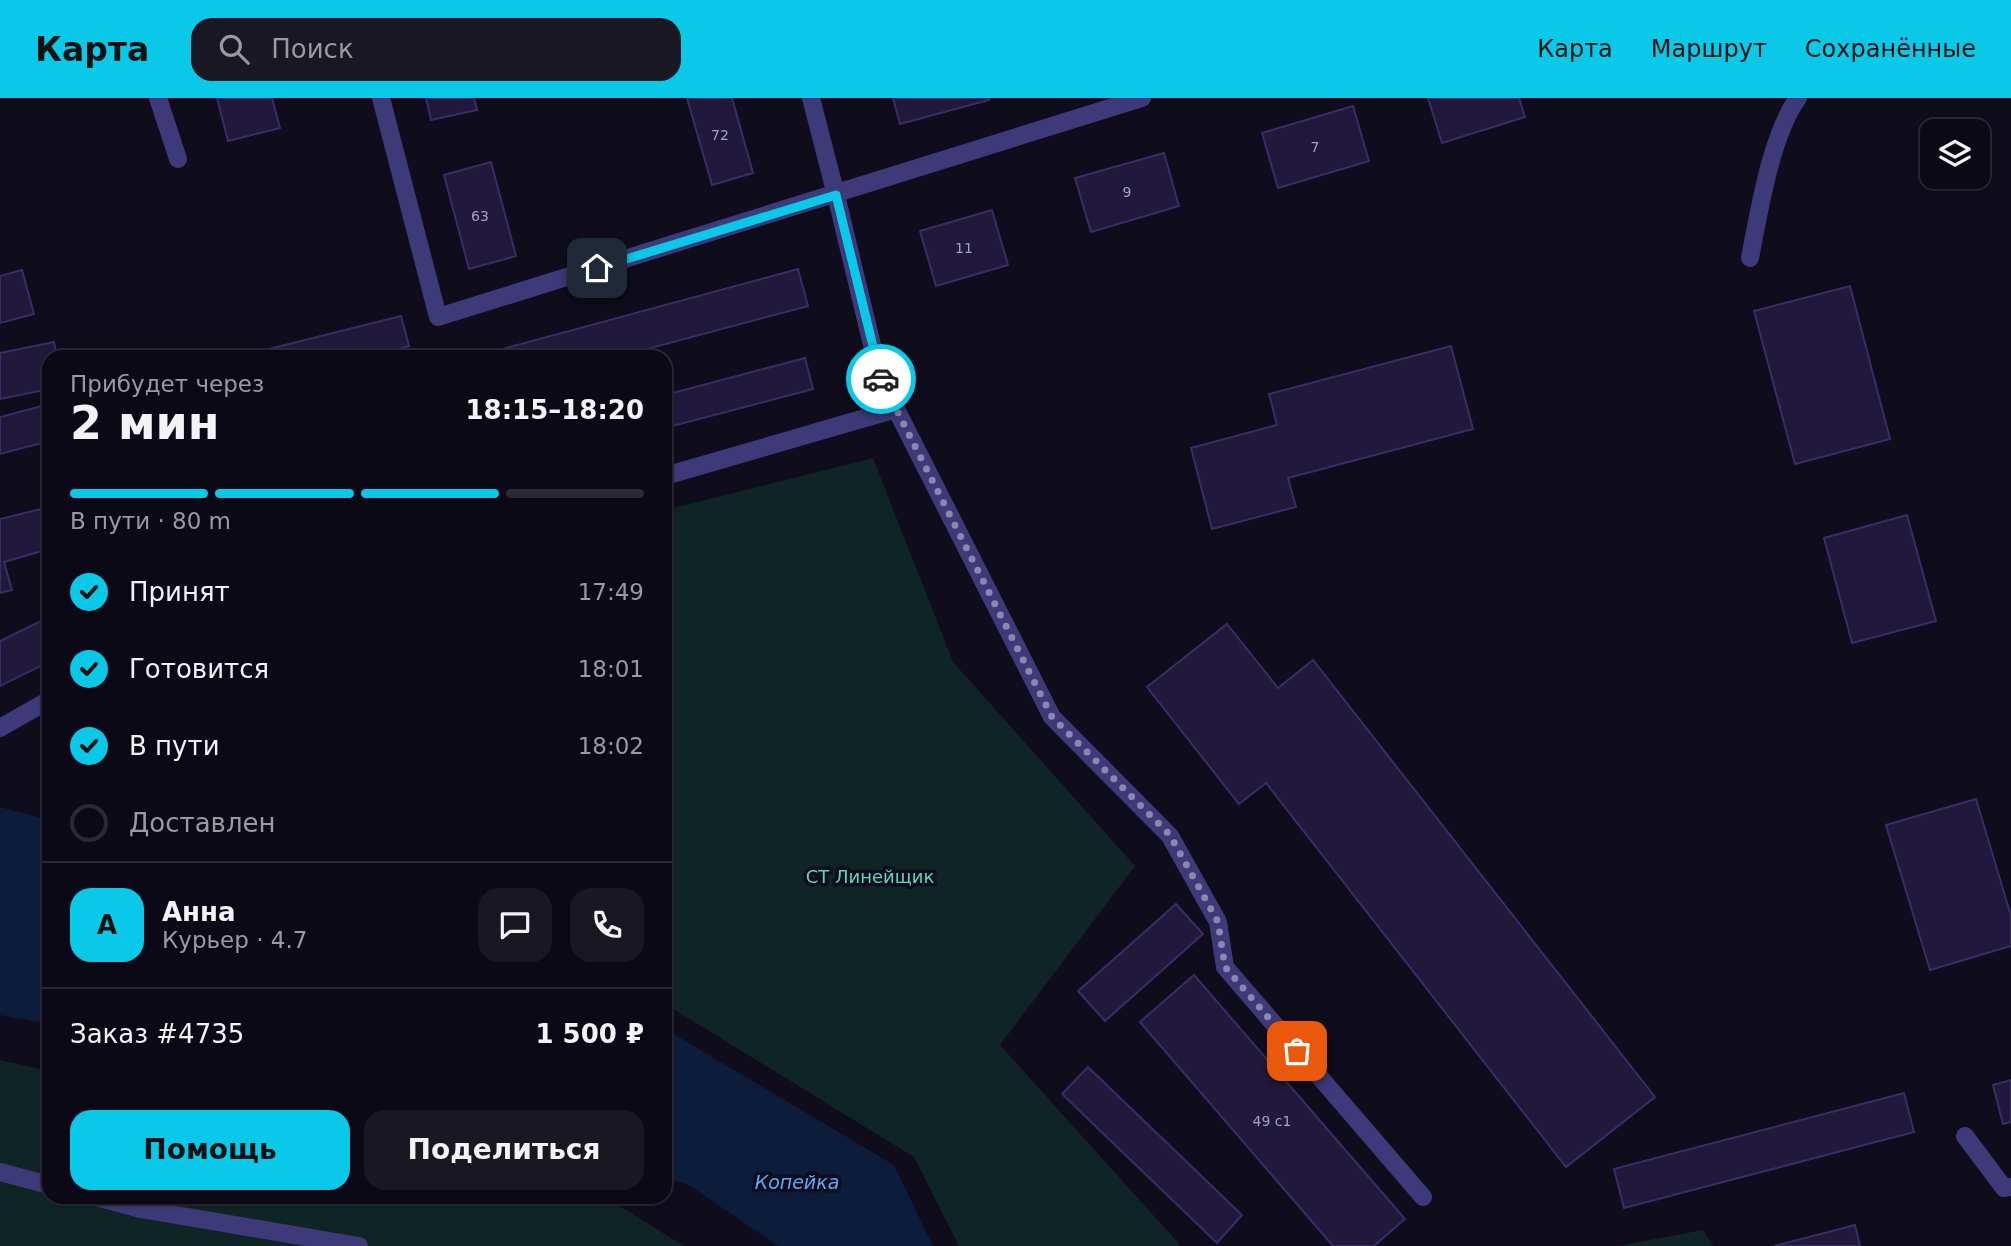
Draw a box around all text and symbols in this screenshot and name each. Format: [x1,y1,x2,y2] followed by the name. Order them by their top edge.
[191,18,681,81] search box
[35,30,149,69] text: Карта
[215,30,253,68] icon: search
[271,34,354,64] text: Поиск
[1537,35,1613,63] text: Карта
[1651,35,1767,63] text: Маршрут
[1805,35,1976,63] text: Сохранённые
[1920,119,1990,189] map controls
[1920,119,1990,189] button: layers
[711,127,729,143] house number: 72
[1311,139,1319,155] house number: 7
[1123,184,1131,200] house number: 9
[471,208,489,224] house number: 63
[567,238,627,298] pin
[955,240,973,256] house number: 11
[578,249,616,287] icon: home
[846,344,916,414] courier
[862,360,900,398] icon: car
[70,371,264,397] text: Прибудет через
[465,395,644,425] text: 18:15–18:20
[70,396,220,450] text: 2 мин
[70,508,231,534] text: В пути · 80 m
[70,573,108,611] icon: check
[129,577,230,607] text: Принят
[578,579,644,605] text: 17:49
[70,650,108,688] icon: check
[129,654,269,684] text: Готовится
[578,656,644,682] text: 18:01
[70,727,108,765] icon: check
[129,731,220,761] text: В пути
[578,733,644,759] text: 18:02
[129,808,276,838] text: Доставлен
[806,866,934,887] park label: СТ Линейщик
[478,888,552,962] button: chat
[570,888,644,962] button: phone
[162,897,236,927] text: Анна
[97,910,117,940] text: А
[162,927,307,953] text: Курьер · 4.7
[70,1019,244,1049] text: Заказ #4735
[535,1019,644,1049] text: 1 500 ₽
[1267,1021,1327,1081] pin
[1278,1032,1316,1070] icon: bag
[70,1110,350,1190] button: Помощь
[364,1110,644,1190] button: Поделиться
[1253,1113,1291,1129] house number: 49 с1
[755,1171,839,1193] water label: Копейка

